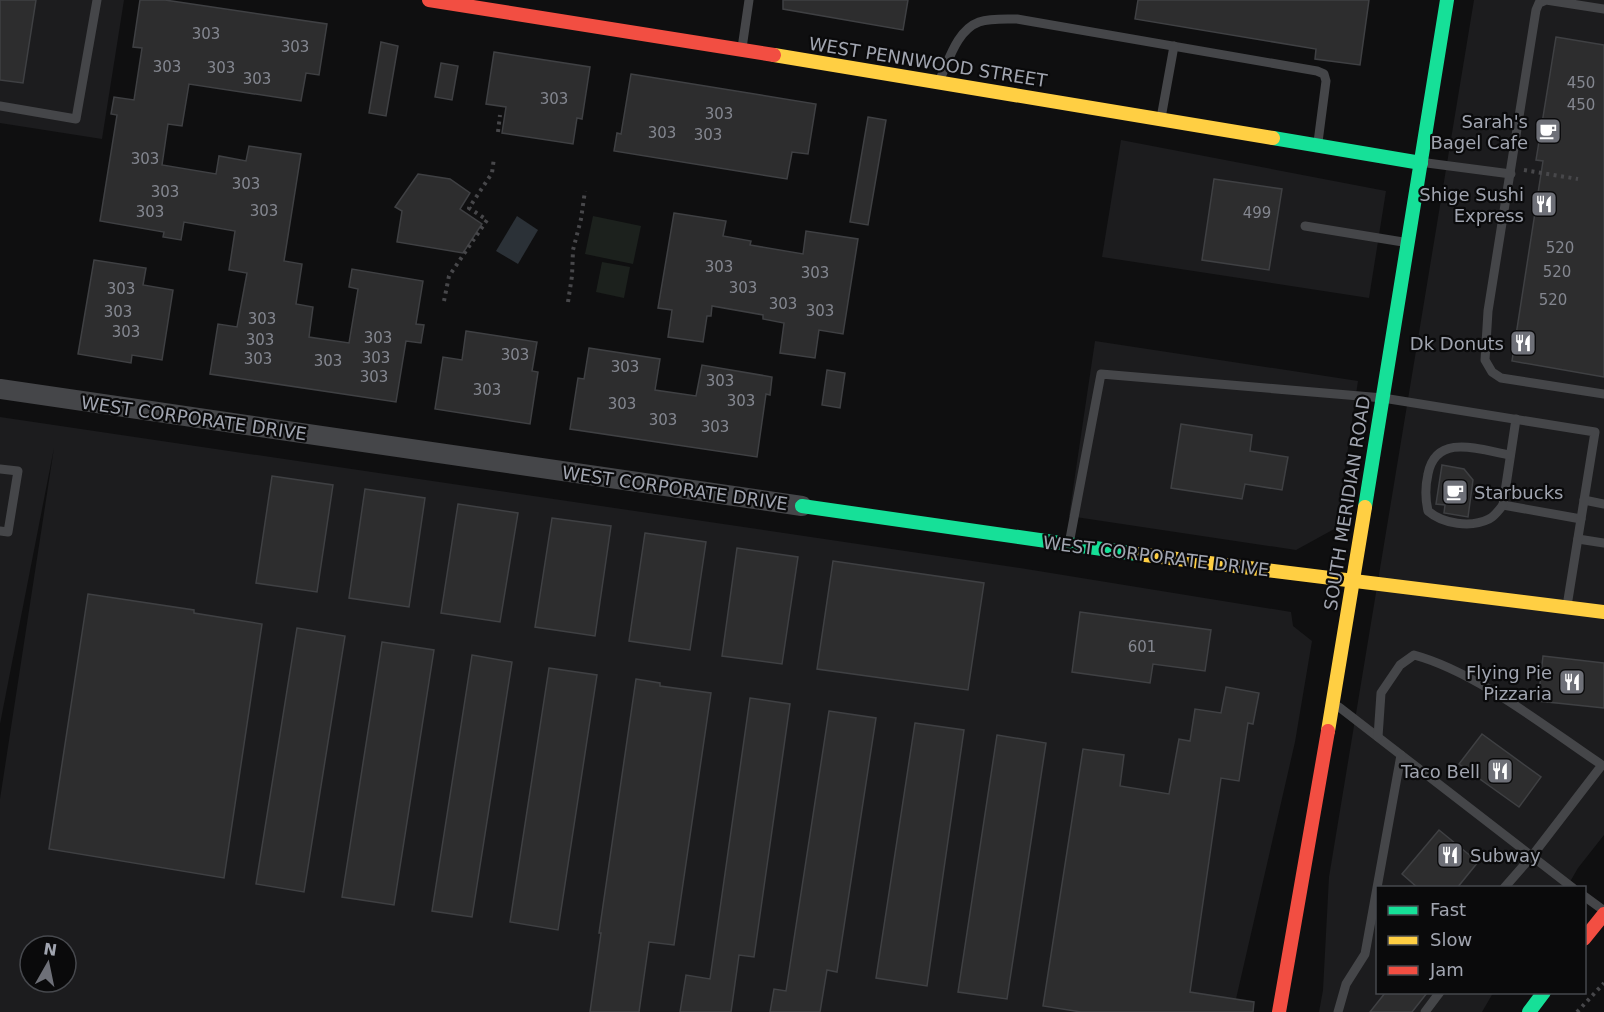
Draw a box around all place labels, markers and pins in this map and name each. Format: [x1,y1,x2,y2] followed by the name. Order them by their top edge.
[1430,111,1528,153] place label: Sarah's Bagel Cafe
[1533,116,1563,146] cafe icon: Sarah's Bagel Cafe
[1419,184,1524,226] place label: Shige Sushi Express
[1529,189,1559,219] restaurant icon: Shige Sushi Express
[1508,328,1538,358] restaurant icon: Dk Donuts
[1410,333,1504,354] place label: Dk Donuts
[1440,477,1470,507] cafe icon: Starbucks
[1474,482,1563,503] place label: Starbucks
[1466,662,1552,704] place label: Flying Pie Pizzaria
[1557,667,1587,697] restaurant icon: Flying Pie Pizzaria
[1485,756,1515,786] restaurant icon: Taco Bell
[1400,761,1480,782] place label: Taco Bell
[1435,840,1465,870] restaurant icon: Subway
[1470,845,1541,866] place label: Subway

